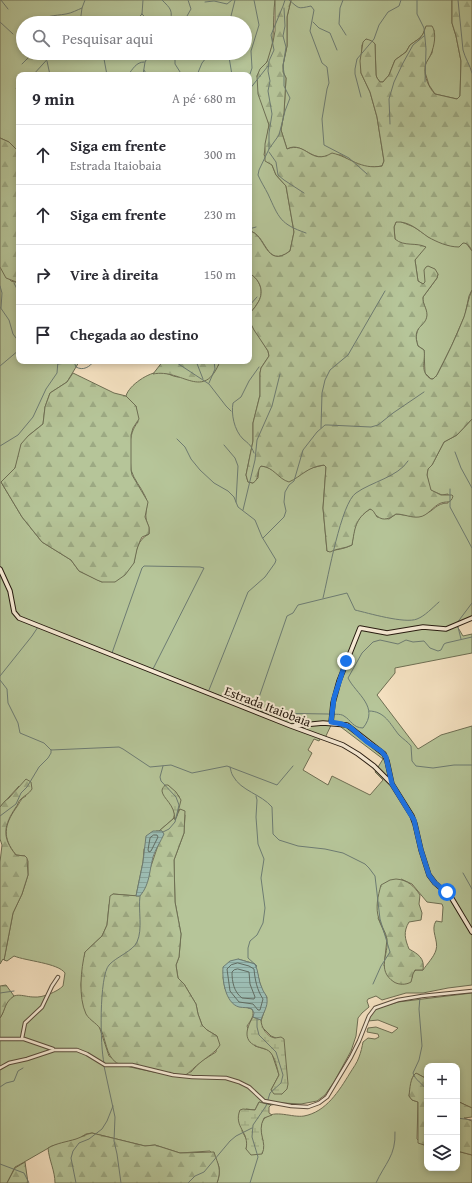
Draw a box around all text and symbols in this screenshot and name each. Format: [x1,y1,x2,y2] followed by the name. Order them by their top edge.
[16,16,252,60] search box
[30,27,52,49] icon: search
[62,28,153,49] text: Pesquisar aqui
[32,86,74,111] text: 9 min
[172,89,236,108] text: A pé · 680 m
[70,135,166,156] text: Siga em frente
[32,144,54,166] icon: ahead
[204,145,236,164] text: 300 m
[70,156,161,175] text: Estrada Itaiobaia
[32,204,54,226] icon: ahead
[70,204,166,225] text: Siga em frente
[204,205,236,224] text: 230 m
[32,264,54,286] icon: right
[70,264,158,285] text: Vire à direita
[204,265,236,284] text: 150 m
[32,324,54,346] icon: arrive
[70,324,198,345] text: Chegada ao destino
[337,652,355,670] route end
[222,681,315,732] street label: Estrada Itaiobaia
[438,883,456,901] route start
[424,1063,460,1171] map controls
[424,1063,460,1099] button: +
[424,1099,460,1135] button: −
[424,1135,460,1171] button: layers

